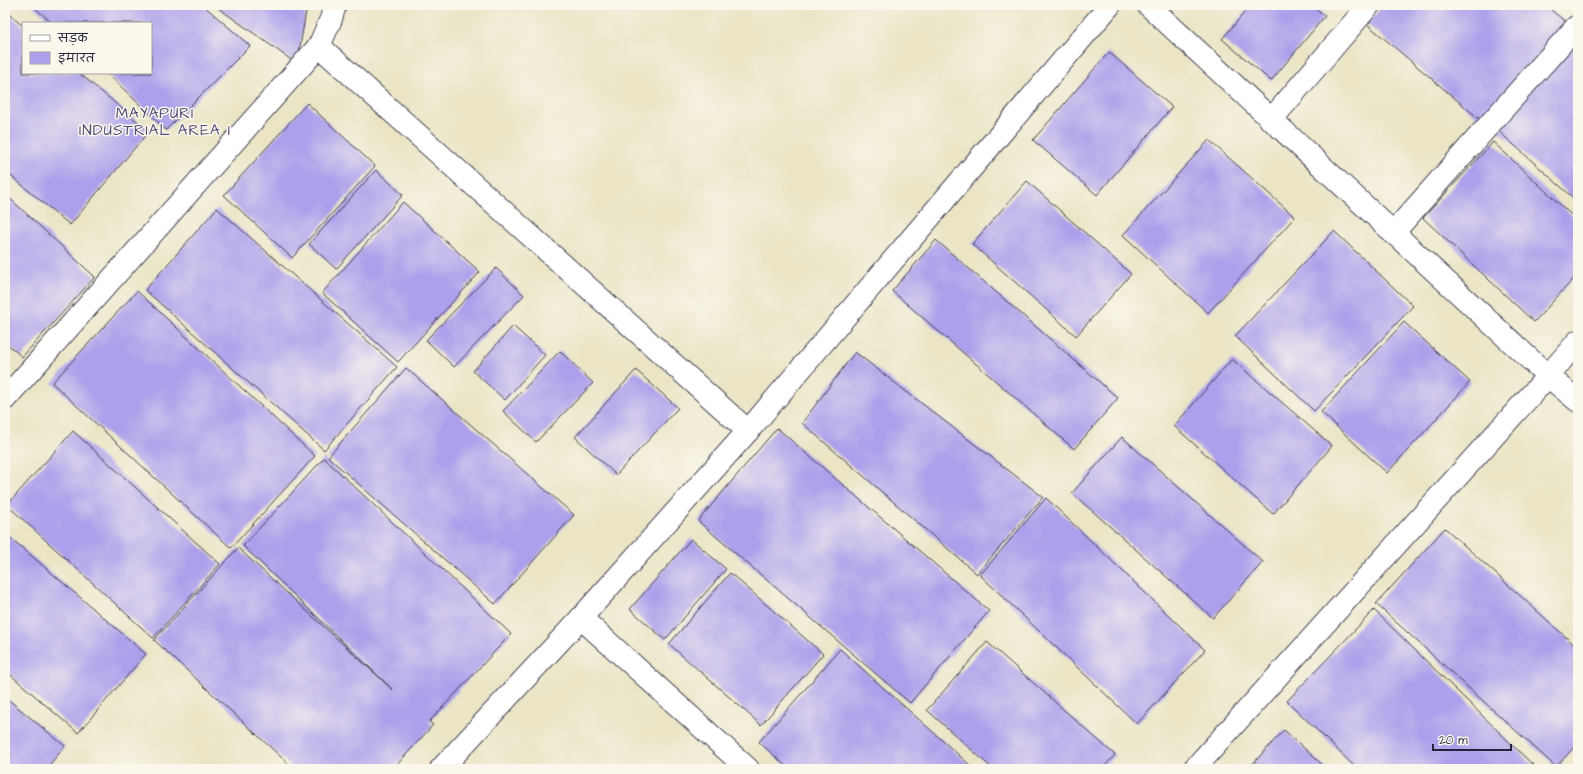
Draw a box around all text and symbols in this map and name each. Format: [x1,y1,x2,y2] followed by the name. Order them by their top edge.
[22,22,152,74] legend
[57,30,89,47] text: सड़क
[58,50,96,67] text: इमारत
[79,103,231,141] district label: MAYAPURI INDUSTRIAL AREA I
[1433,726,1511,752] scale bar
[1439,732,1468,749] text: 20 m

